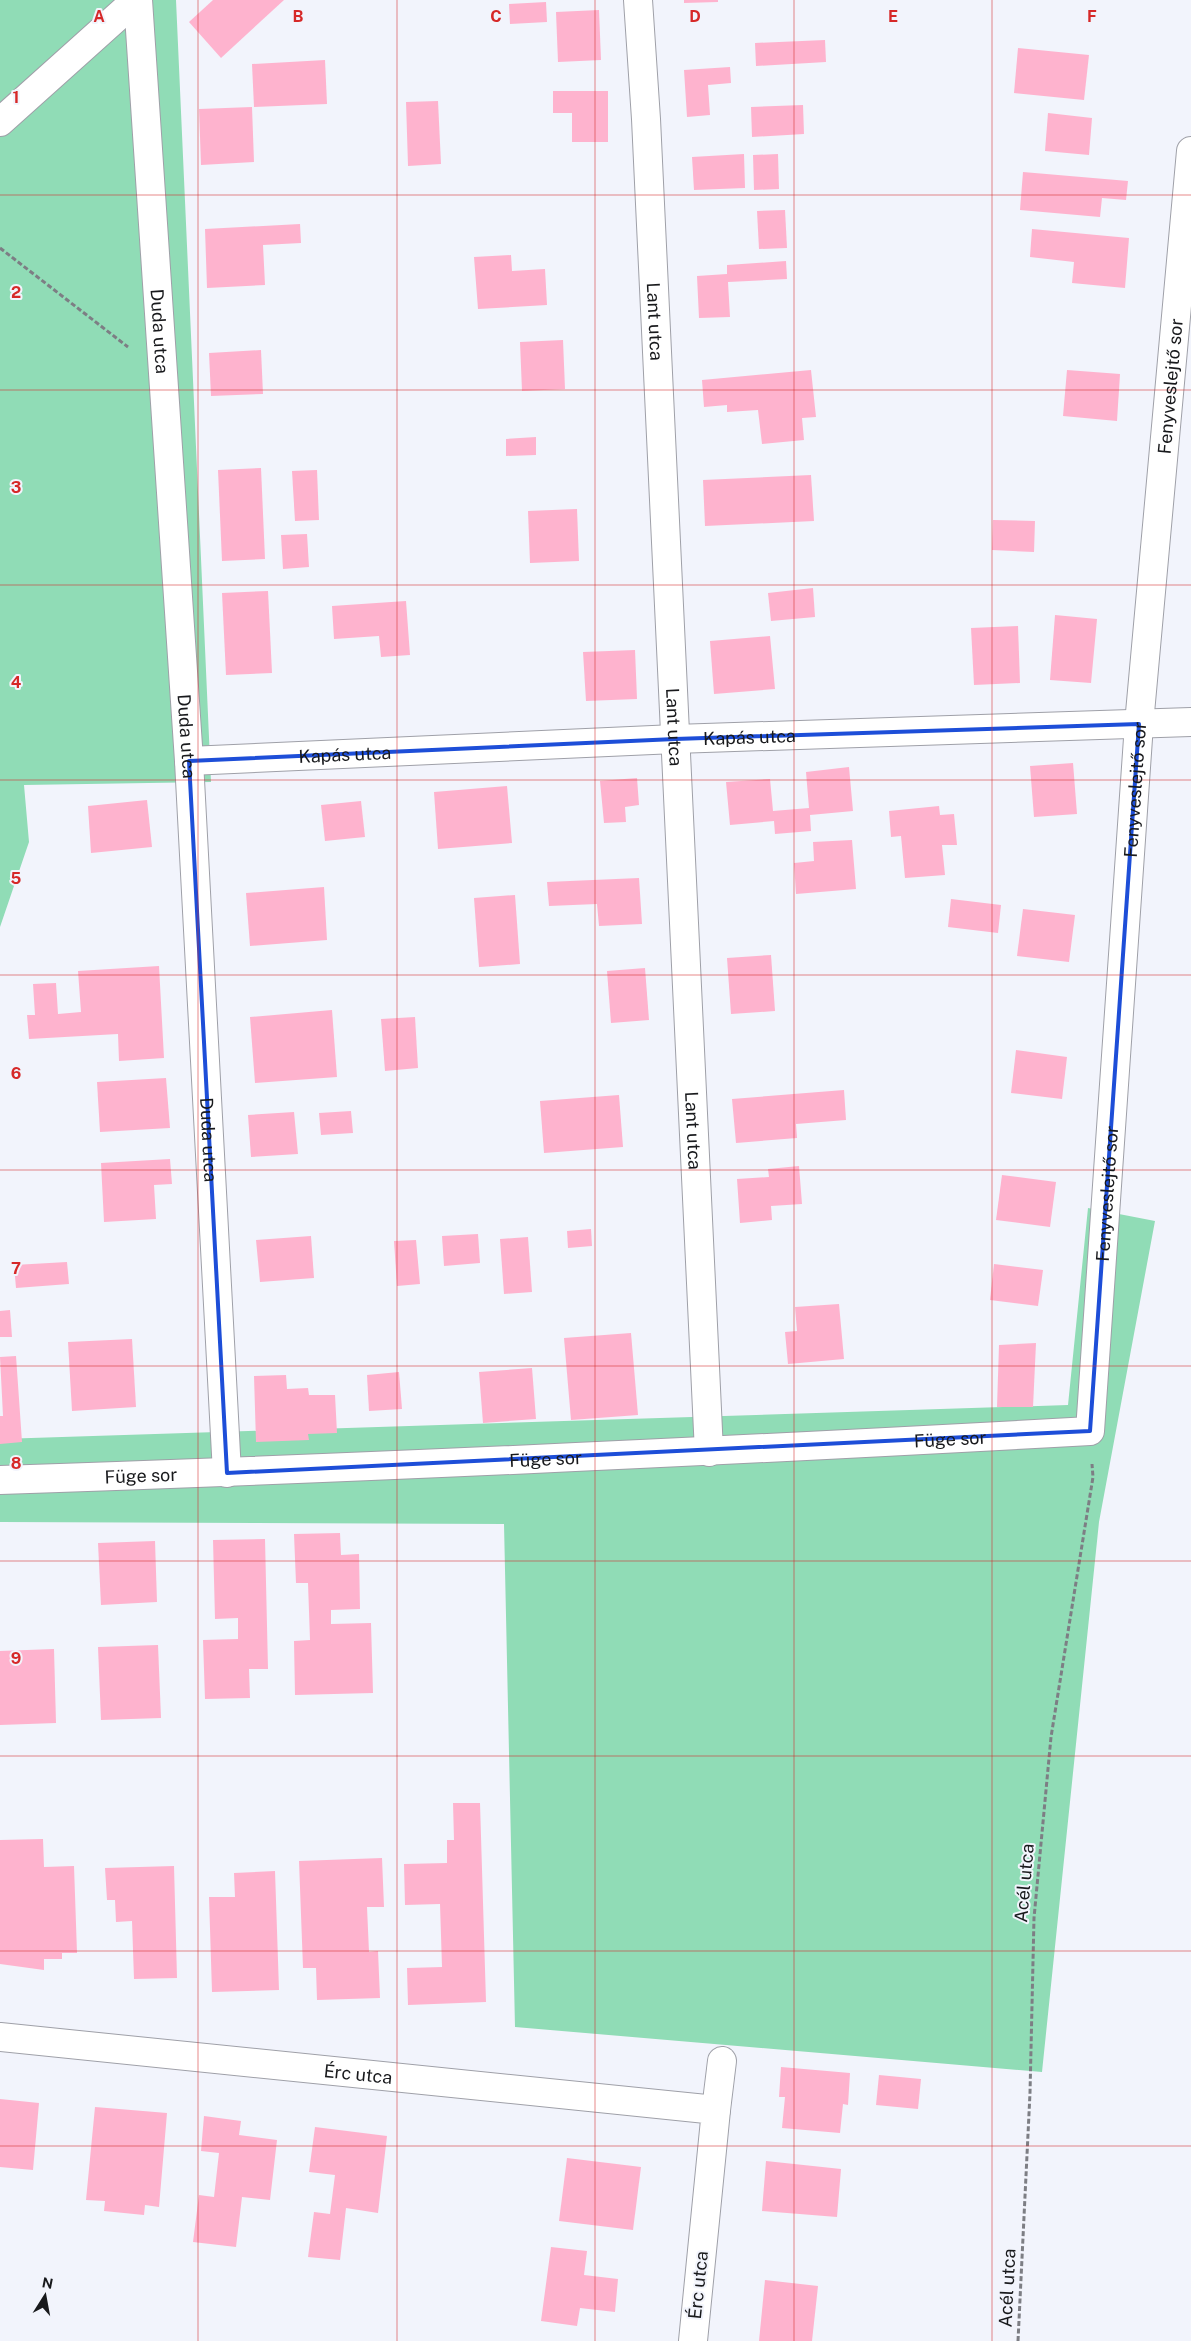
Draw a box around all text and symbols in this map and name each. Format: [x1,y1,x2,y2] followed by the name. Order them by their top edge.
[93,7,105,26] text: A
[293,7,304,26] text: B
[490,7,502,26] text: C
[689,7,701,26] text: D
[888,7,898,26] text: E
[1087,7,1097,26] text: F
[13,88,19,107] text: 1
[643,282,668,361] street label: Lant utca
[11,283,21,302] text: 2
[147,288,174,374] street label: Duda utca
[1153,317,1186,455] street label: Fenyveslejtő sor
[11,478,21,497] text: 3
[11,673,22,692] text: 4
[662,687,687,767] street label: Lant utca
[174,693,200,779] street label: Duda utca
[1119,721,1150,858] street label: Fenyveslejtő sor
[703,725,796,749] street label: Kapás utca
[298,741,392,767] street label: Kapás utca
[11,869,22,888] text: 5
[11,1064,21,1083] text: 6
[681,1091,706,1170] street label: Lant utca
[196,1097,222,1183] street label: Duda utca
[1091,1125,1122,1262] street label: Fenyveslejtő sor
[11,1259,21,1278] text: 7
[913,1426,987,1451] street label: Füge sor
[509,1446,582,1471] street label: Füge sor
[11,1454,22,1473] text: 8
[104,1463,178,1487] street label: Füge sor
[11,1649,21,1668] text: 9
[1010,1843,1038,1923] street label: Acél utca
[323,2059,393,2087] street label: Érc utca
[994,2248,1020,2328] street label: Acél utca
[683,2250,712,2320] street label: Érc utca
[20,2271,70,2321] north arrow
[41,2274,54,2292] text: N

